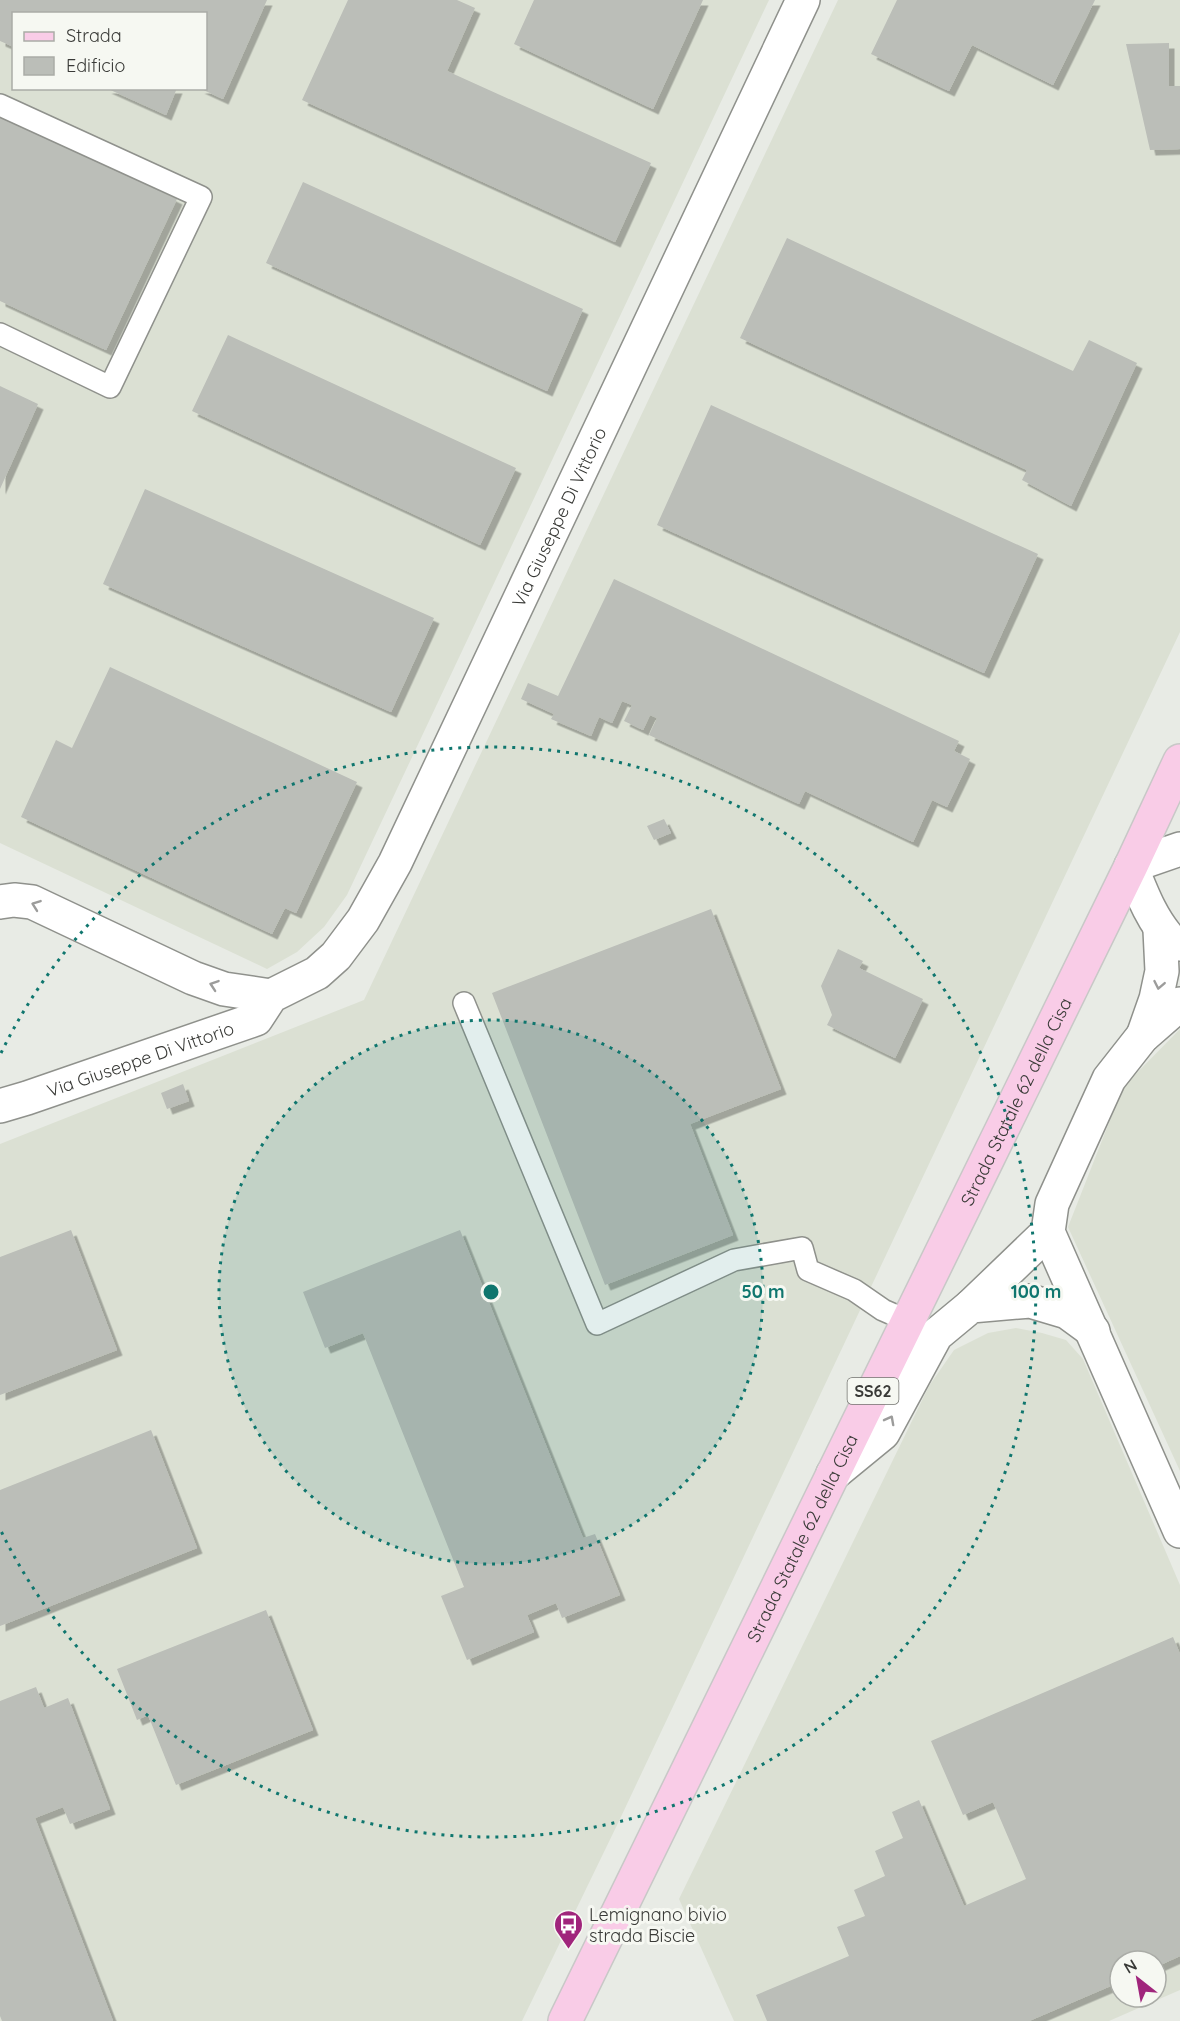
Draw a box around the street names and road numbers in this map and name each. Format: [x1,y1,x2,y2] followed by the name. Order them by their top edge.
[506,423,611,610] street label: Via Giuseppe Di Vittorio
[955,994,1076,1209] street label: Strada Statale 62 della Cisa
[44,1016,237,1102] street label: Via Giuseppe Di Vittorio
[848,1378,898,1404] road number: SS62
[741,1430,862,1646] street label: Strada Statale 62 della Cisa

